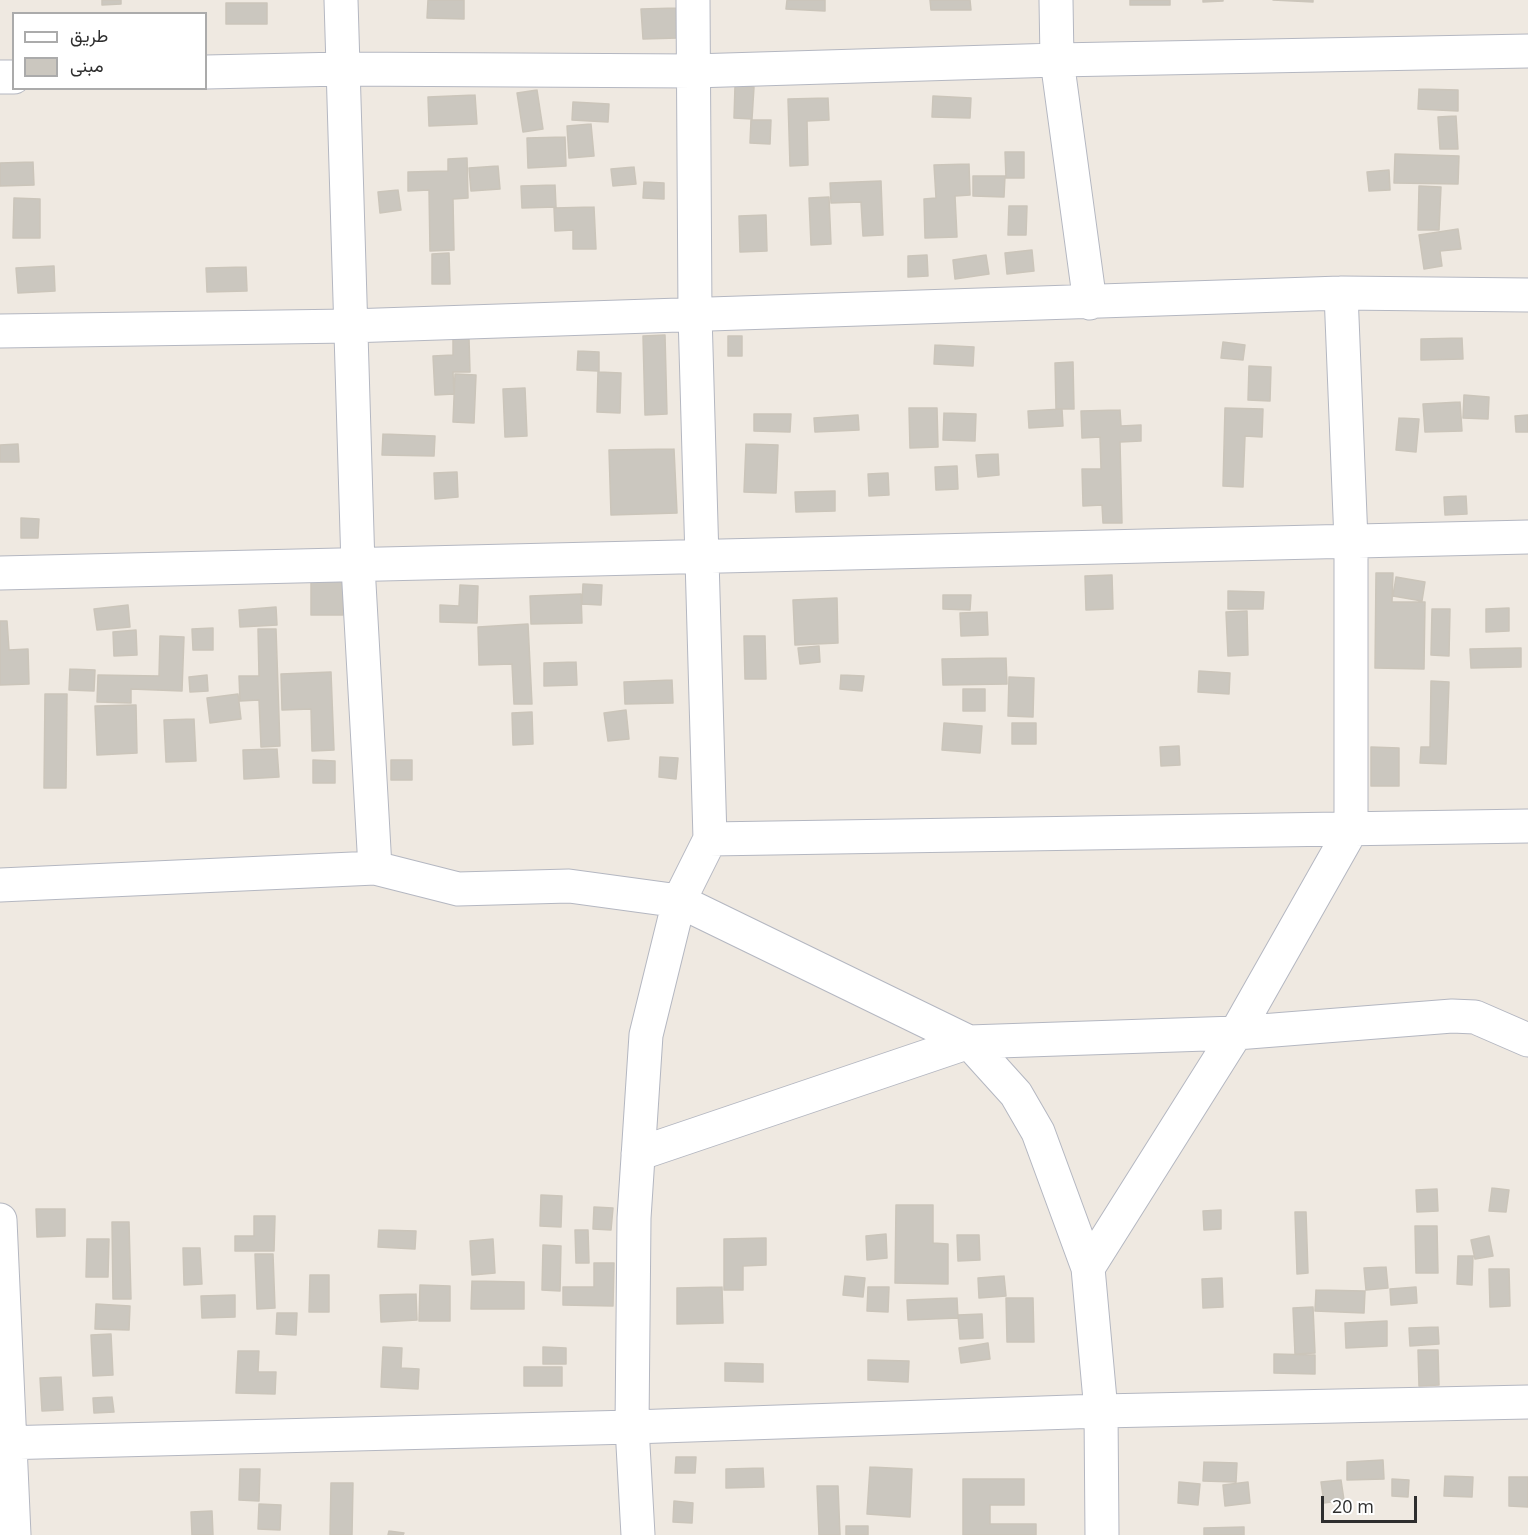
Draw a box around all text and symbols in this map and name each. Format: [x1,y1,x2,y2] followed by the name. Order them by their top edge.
[12,12,207,90] legend
[70,23,108,47] text: طريق
[70,53,104,77] text: مبنى
[1324,1484,1420,1522] scale bar
[1332,1494,1374,1518] text: 20 m

